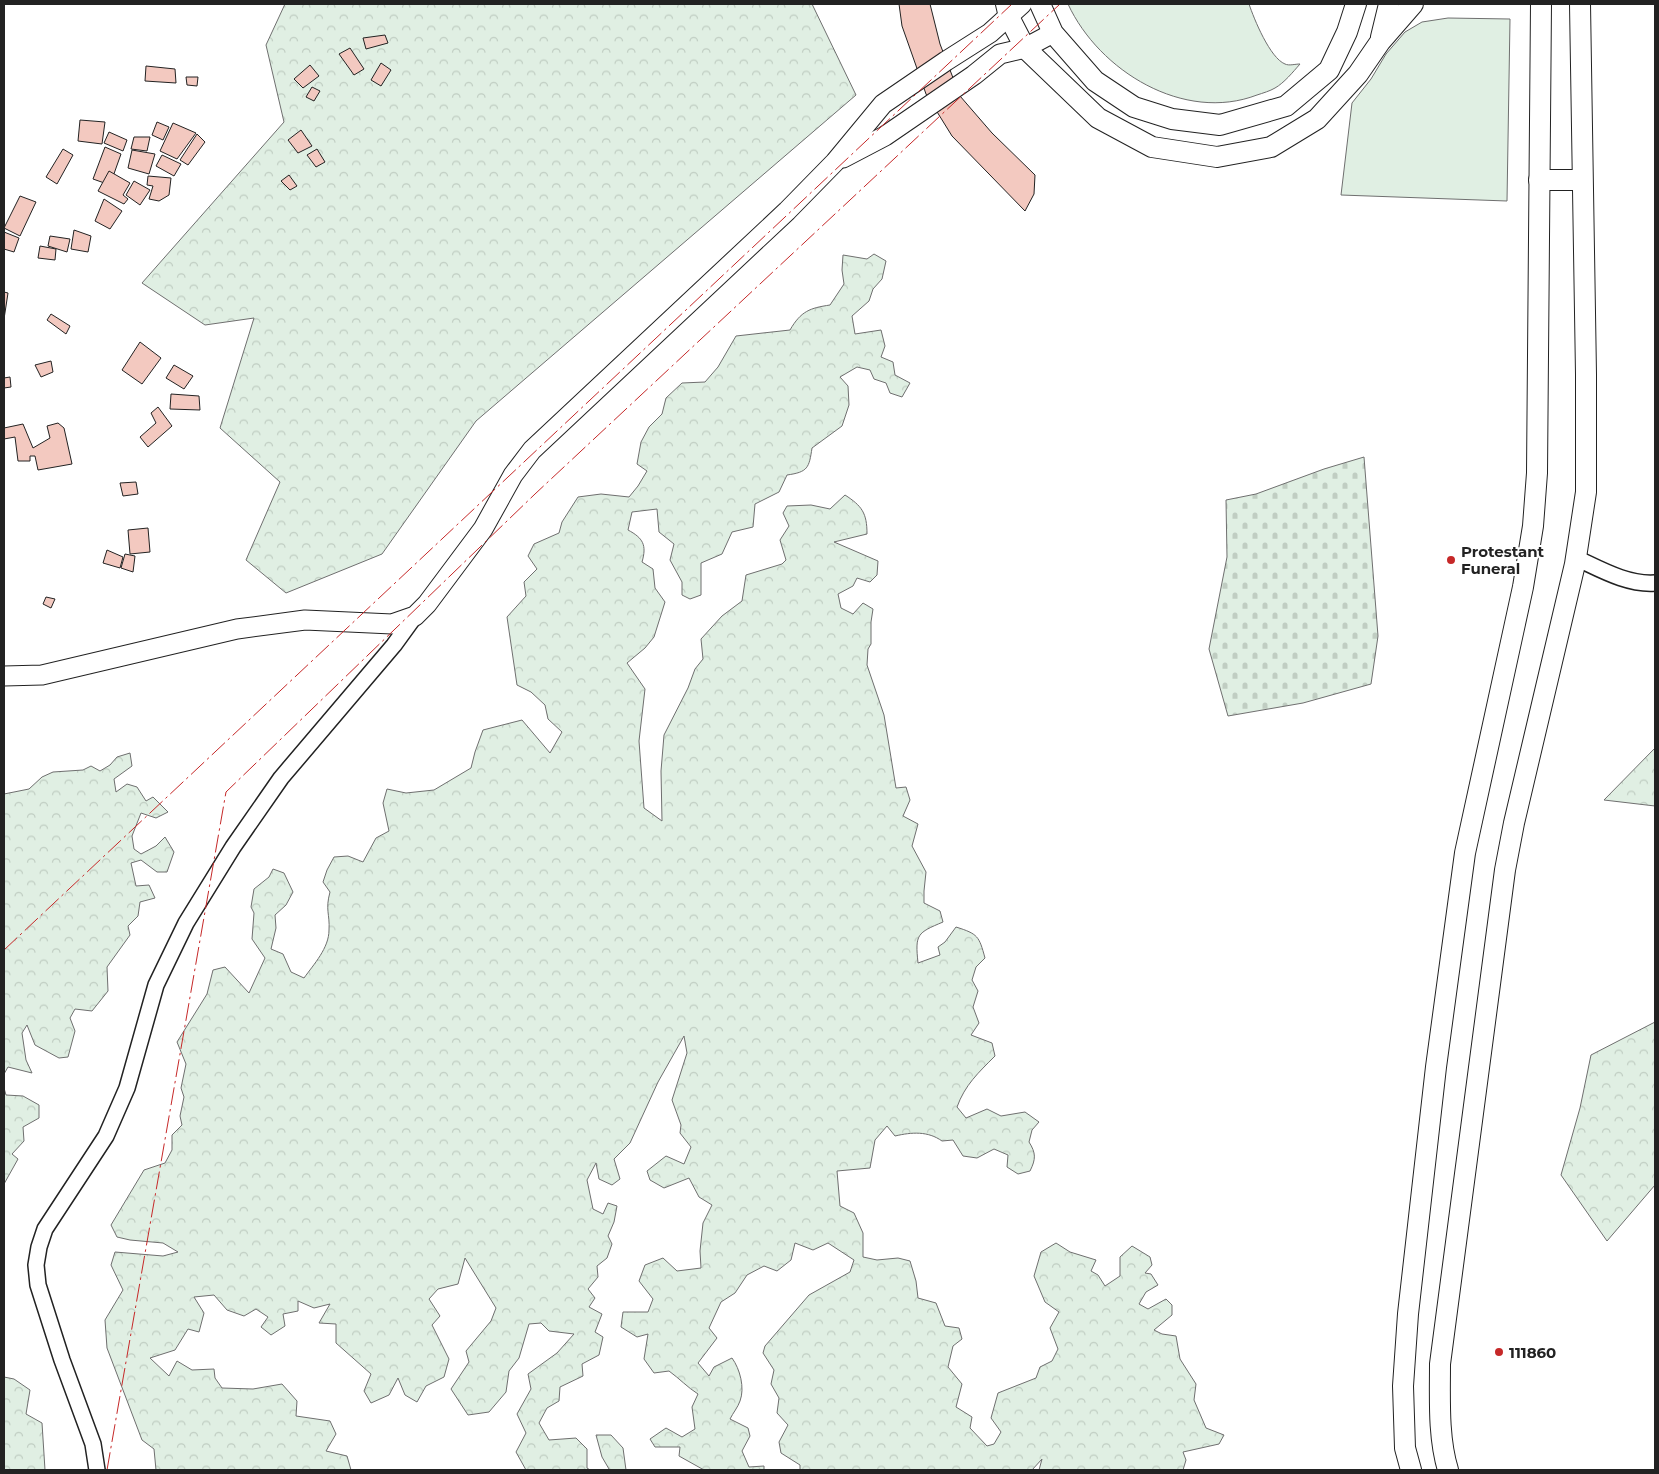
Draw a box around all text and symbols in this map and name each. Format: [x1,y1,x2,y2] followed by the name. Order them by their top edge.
[1461,542,1545,578] place label: Protestant Funeral
[1445,554,1457,566] marker: Protestant Funeral
[1509,1343,1556,1362] place label: 111860
[1493,1346,1505,1358] marker: 111860

